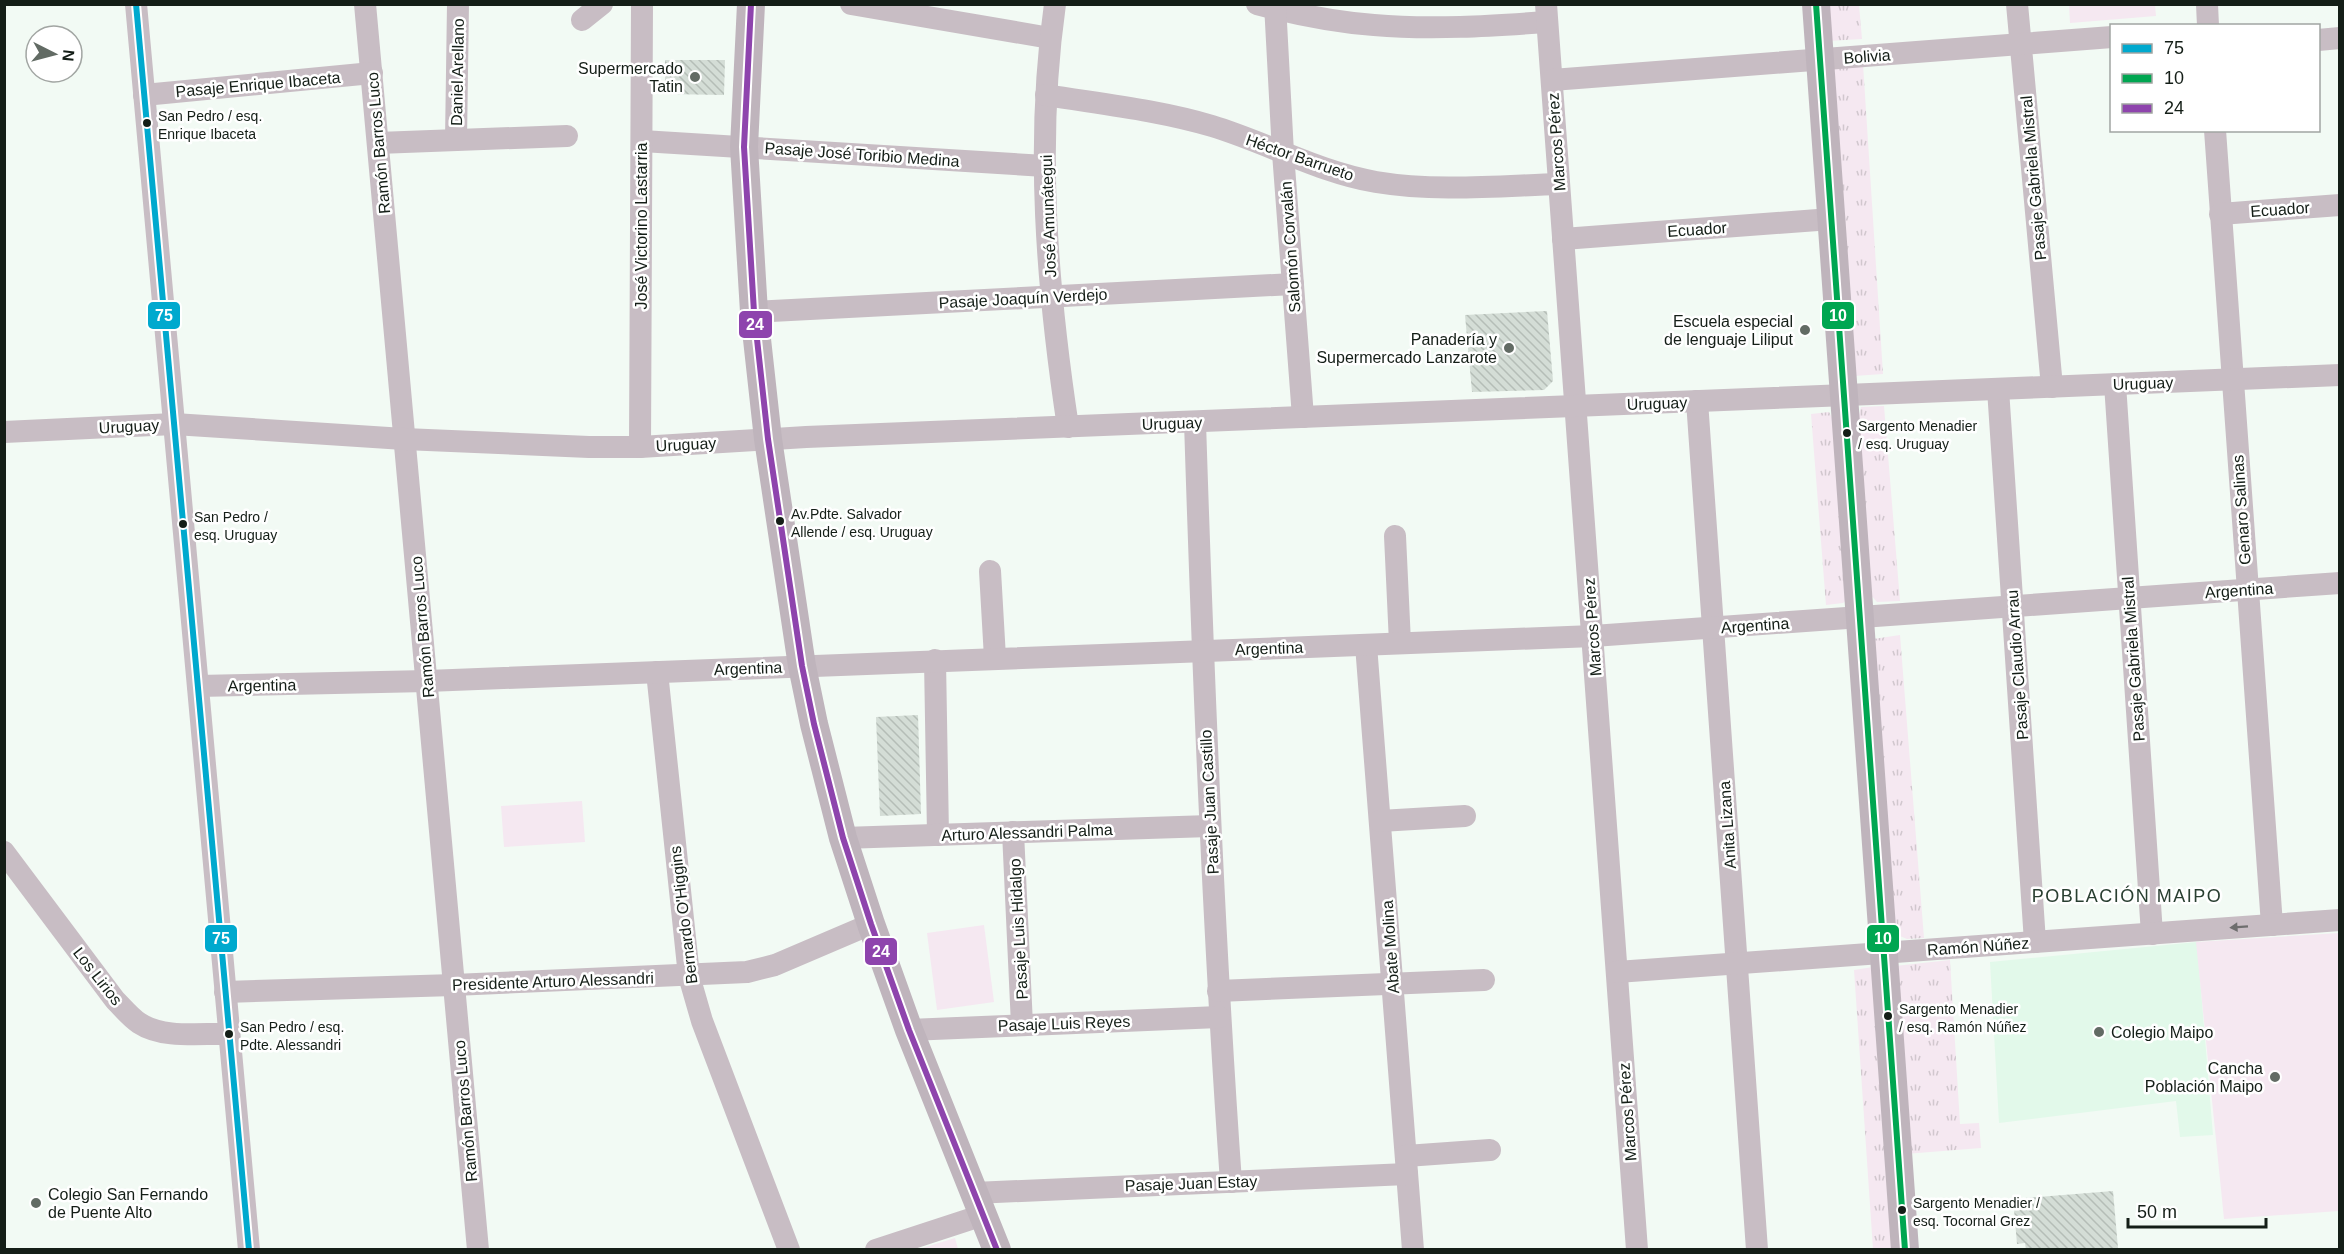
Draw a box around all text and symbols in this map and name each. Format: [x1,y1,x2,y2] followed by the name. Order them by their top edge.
[448,18,467,126] street label: Daniel Arellano
[24,24,84,84] north arrow
[2110,24,2320,132] legend
[2164,38,2184,58] text: 75
[1843,46,1891,67] street label: Bolivia
[59,49,77,62] text: N
[578,60,683,95] place label: Supermercado Tatin
[2164,68,2184,88] text: 10
[175,69,341,100] street label: Pasaje Enrique Ibaceta
[688,70,702,84] marker: Supermercado Tatin
[364,71,393,215] street label: Ramón Barros Luco
[1545,92,1568,192] street label: Marcos Pérez
[2018,95,2049,261] street label: Pasaje Gabriela Mistral
[2164,98,2184,118] text: 24
[158,108,262,142] place label: San Pedro / esq. Enrique Ibaceta
[141,117,153,129] marker: San Pedro / esq. Enrique Ibaceta
[1244,131,1356,184] street label: Héctor Barrueto
[764,139,960,170] street label: Pasaje José Toribio Medina
[633,142,650,309] street label: José Victorino Lastarria
[1038,154,1059,278] street label: José Amunátegui
[1277,181,1304,313] street label: Salomón Corvalán
[2250,199,2311,220] street label: Ecuador
[1667,219,1728,240] street label: Ecuador
[938,286,1108,311] street label: Pasaje Joaquín Verdejo
[147,301,181,330] line badge: 75
[1821,301,1855,330] line badge: 10
[155,307,173,324] text: 75
[1829,307,1847,324] text: 10
[738,310,773,339] line badge: 24
[1664,313,1794,348] place label: Escuela especial de lenguaje Liliput
[746,316,764,333] text: 24
[1798,323,1812,337] marker: Escuela especial de lenguaje Liliput
[1316,331,1497,366] place label: Panadería y Supermercado Lanzarote
[1502,341,1516,355] marker: Panadería y Supermercado Lanzarote
[2112,374,2174,393] street label: Uruguay
[1626,394,1688,413] street label: Uruguay
[1141,414,1203,433] street label: Uruguay
[98,416,160,437] street label: Uruguay
[1858,418,1977,452] place label: Sargento Menadier / esq. Uruguay
[1841,427,1853,439] marker: Sargento Menadier / esq. Uruguay
[655,434,717,455] street label: Uruguay
[2229,454,2254,566] street label: Genaro Salinas
[791,506,933,540] place label: Av.Pdte. Salvador Allende / esq. Uruguay
[194,509,277,543] place label: San Pedro / esq. Uruguay
[774,515,786,527] marker: Av.Pdte. Salvador Allende / esq. Uruguay
[177,518,189,530] marker: San Pedro / esq. Uruguay
[408,555,437,699] street label: Ramón Barros Luco
[2119,576,2148,742] street label: Pasaje Gabriela Mistral
[1581,577,1604,677] street label: Marcos Pérez
[2204,580,2274,601] street label: Argentina
[2004,589,2031,741] street label: Pasaje Claudio Arrau
[1720,615,1790,636] street label: Argentina
[1234,639,1304,658] street label: Argentina
[713,659,783,678] street label: Argentina
[228,676,296,695] street label: Argentina
[1197,729,1222,875] street label: Pasaje Juan Castillo
[1716,780,1739,869] street label: Anita Lizana
[941,821,1113,844] street label: Arturo Alessandri Palma
[667,845,700,985] street label: Bernardo O'Higgins
[1006,858,1031,1000] street label: Pasaje Luis Hidalgo
[2032,885,2222,906] district label: POBLACIÓN MAIPO
[1379,900,1402,994] street label: Abate Molina
[2230,922,2249,932] one-way arrow
[204,924,238,953] line badge: 75
[1866,924,1900,953] line badge: 10
[212,930,230,947] text: 75
[1874,930,1892,947] text: 10
[1926,934,2030,959] street label: Ramón Núñez
[864,937,898,966] line badge: 24
[872,943,890,960] text: 24
[70,944,125,1009] street label: Los Lirios
[452,969,654,994] street label: Presidente Arturo Alessandri
[1899,1001,2027,1035] place label: Sargento Menadier / esq. Ramón Núñez
[1882,1010,1894,1022] marker: Sargento Menadier / esq. Ramón Núñez
[998,1013,1131,1034] street label: Pasaje Luis Reyes
[240,1019,344,1053] place label: San Pedro / esq. Pdte. Alessandri
[2111,1024,2213,1041] place label: Colegio Maipo
[2092,1025,2106,1039] marker: Colegio Maipo
[223,1028,235,1040] marker: San Pedro / esq. Pdte. Alessandri
[451,1039,480,1183] street label: Ramón Barros Luco
[2145,1060,2263,1095] place label: Cancha Población Maipo
[1616,1062,1639,1162] street label: Marcos Pérez
[2268,1070,2282,1084] marker: Cancha Población Maipo
[1124,1173,1258,1194] street label: Pasaje Juan Estay
[48,1186,208,1221] place label: Colegio San Fernando de Puente Alto
[2128,1191,2266,1229] scale bar
[1913,1195,2040,1229] place label: Sargento Menadier / esq. Tocornal Grez
[29,1196,43,1210] marker: Colegio San Fernando de Puente Alto
[2137,1202,2177,1222] text: 50 m
[1896,1204,1908,1216] marker: Sargento Menadier / esq. Tocornal Grez

